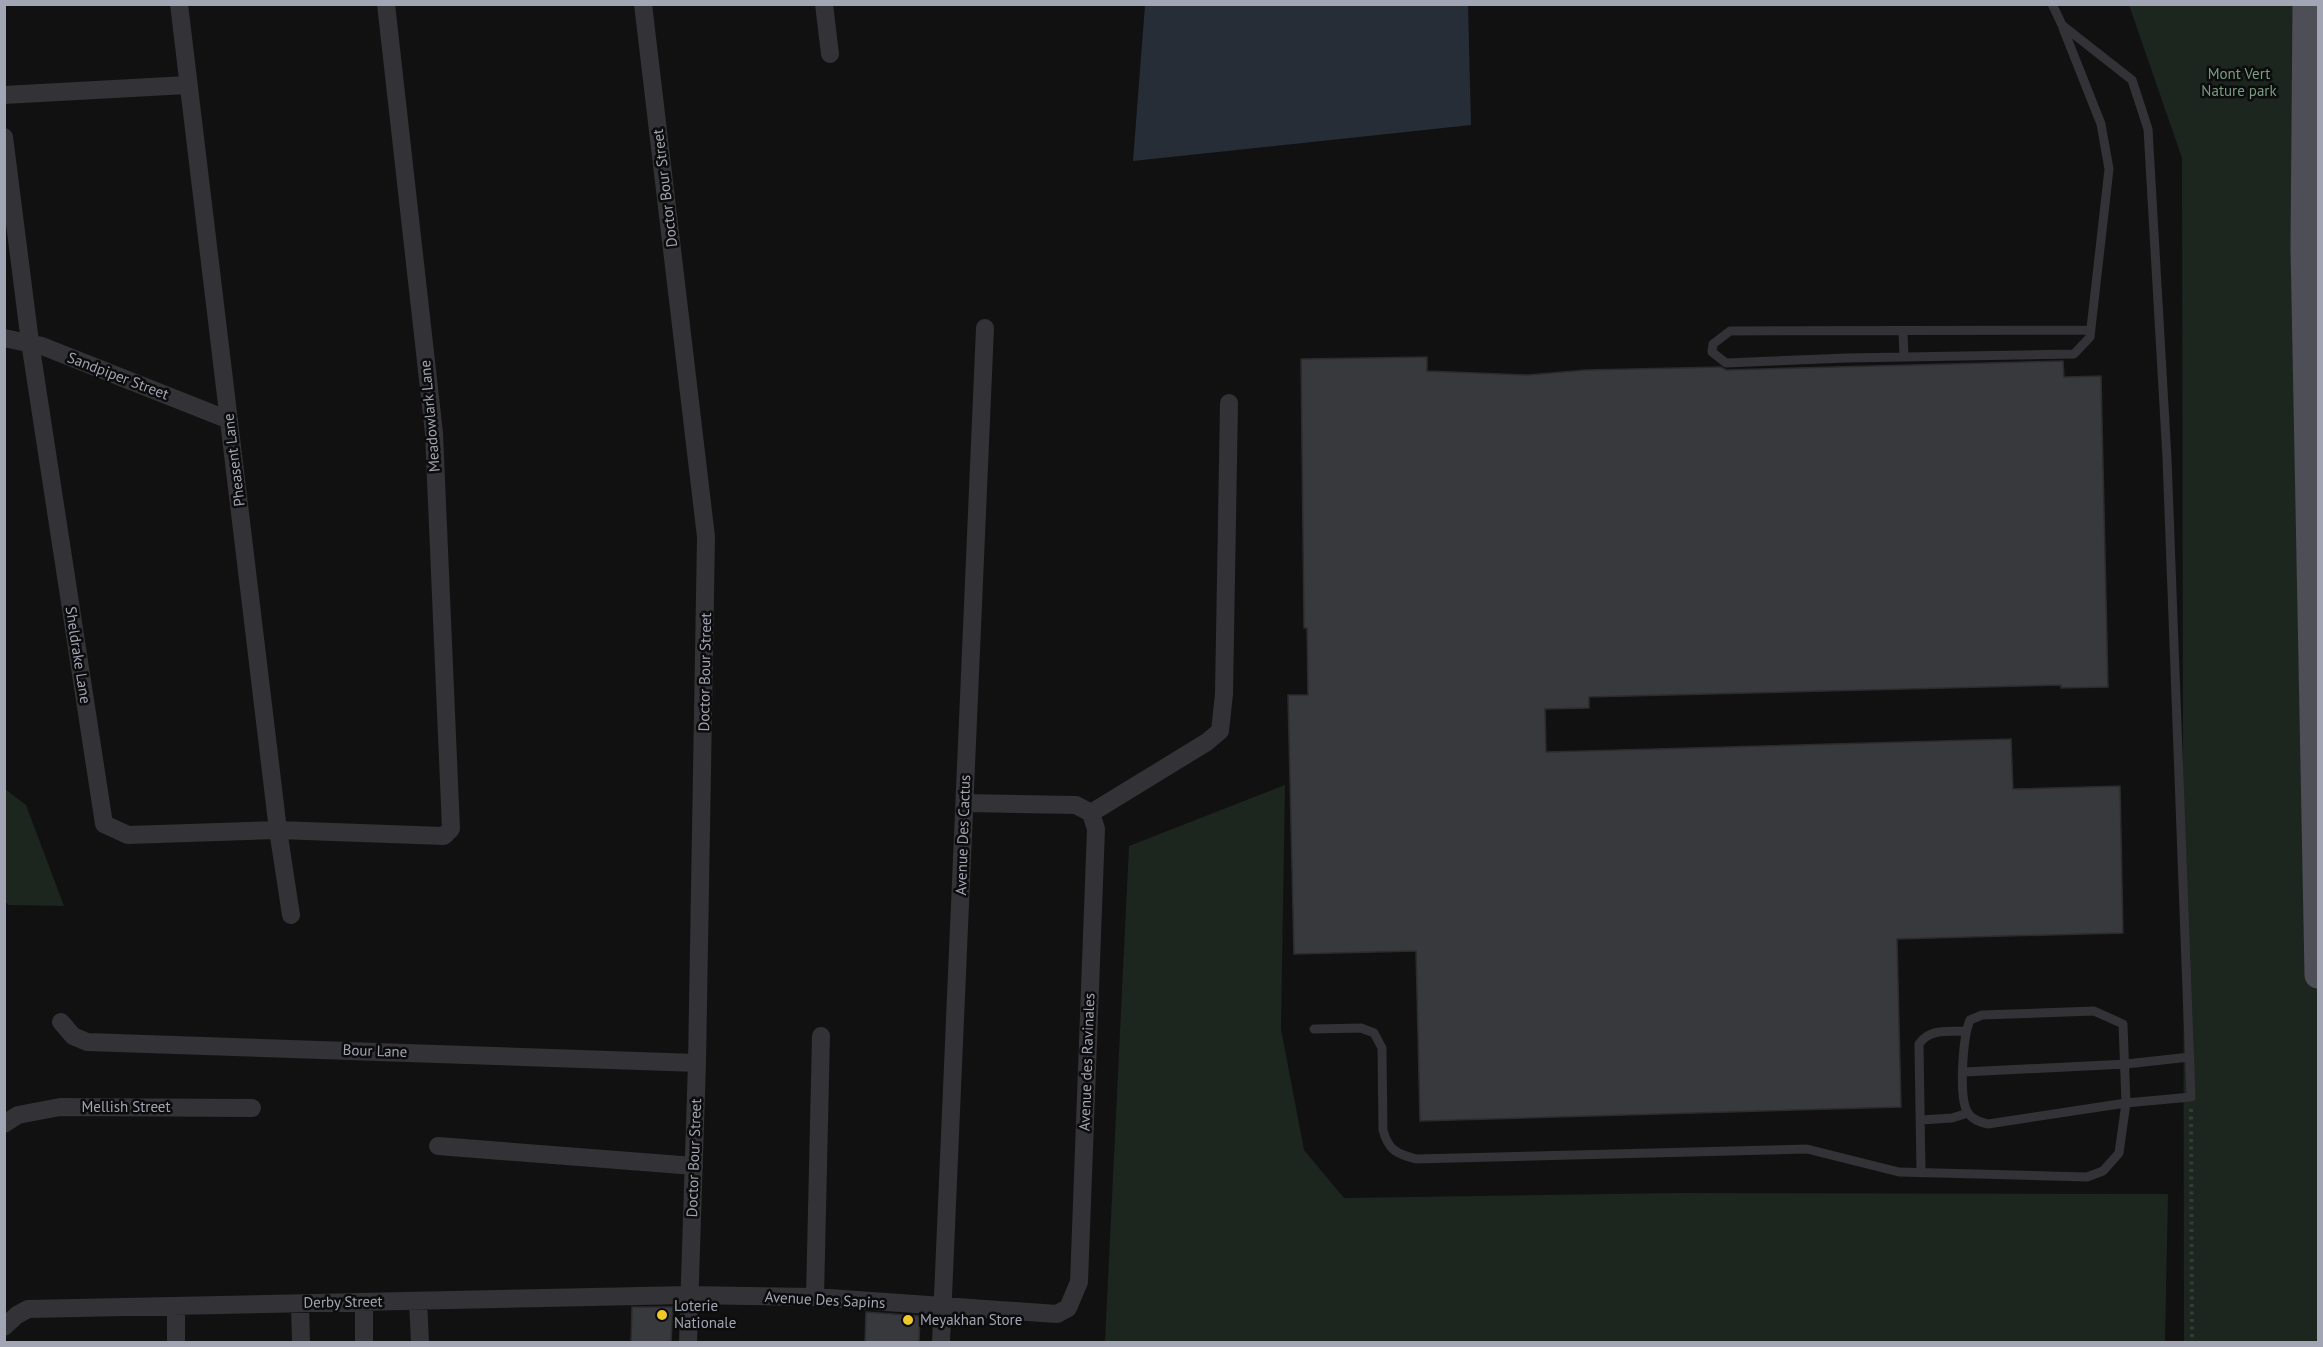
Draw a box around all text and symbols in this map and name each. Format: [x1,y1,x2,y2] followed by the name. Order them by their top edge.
[2201,64,2277,100] park label: Mont Vert Nature park
[648,128,681,248] street label: Doctor Bour Street
[65,347,172,404] street label: Sandpiper Street
[415,359,444,473] street label: Meadowlark Lane
[218,412,249,508] street label: Pheasent Lane
[61,605,96,705] street label: Sheldrake Lane
[694,612,715,732] street label: Doctor Bour Street
[951,774,974,896] street label: Avenue Des Cactus
[1075,993,1098,1131] street label: Avenue des Ravinales
[342,1040,408,1061] street label: Bour Lane
[81,1097,171,1116] street label: Mellish Street
[682,1098,705,1218] street label: Doctor Bour Street
[764,1287,886,1312] street label: Avenue Des Sapins
[303,1291,383,1312] street label: Derby Street
[674,1296,736,1332] place label: Loterie Nationale
[655,1308,669,1322] marker: Loterie Nationale
[920,1310,1022,1329] place label: Meyakhan Store
[901,1313,915,1327] marker: Meyakhan Store

